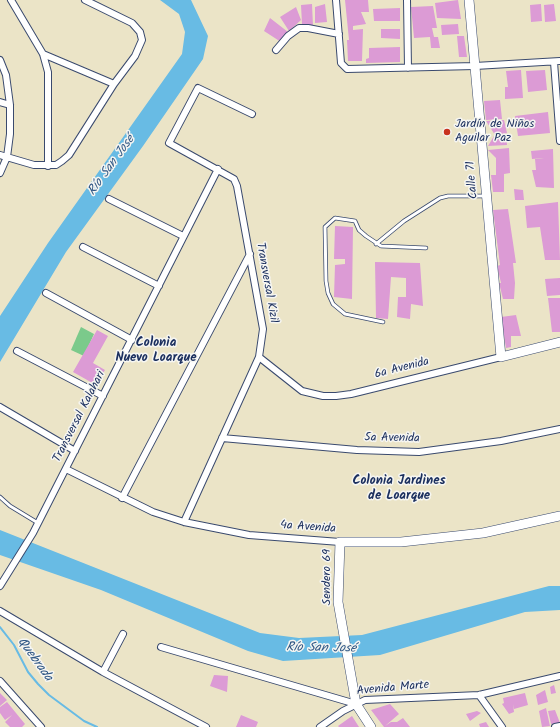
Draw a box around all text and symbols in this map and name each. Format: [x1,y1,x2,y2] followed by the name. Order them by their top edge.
[455,118,534,146] place label: Jardín de Niños Aguilar Paz
[442,127,452,137] marker: Jardín de Niños Aguilar Paz
[85,133,139,199] water label: Río San José
[464,160,482,200] street label: Calle 71
[252,242,280,324] street label: Transversal Kizil
[115,336,197,367] district label: Colonia Nuevo Loarque
[373,355,431,383] street label: 6a Avenida
[51,369,109,465] street label: Transversal Kalahari
[364,431,420,447] street label: 5a Avenida
[352,474,446,505] district label: Colonia Jardines de Loarque
[280,519,336,537] street label: 4a Avenida
[321,549,335,605] street label: Sendero 69
[13,635,55,685] water label: Quebrada
[286,641,356,657] water label: Río San José
[356,679,430,699] street label: Avenida Marte

